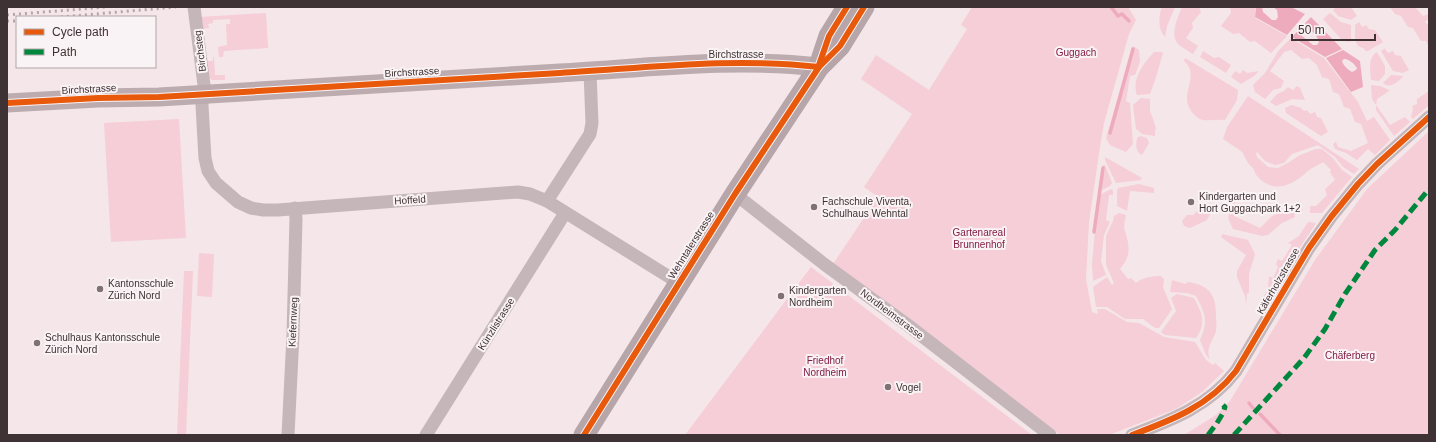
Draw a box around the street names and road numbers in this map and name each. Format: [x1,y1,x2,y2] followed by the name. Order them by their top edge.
[192,30,208,72] street label: Birchsteg
[708,49,764,60] street label: Birchstrasse
[384,65,440,79] street label: Birchstrasse
[61,82,117,96] street label: Birchstrasse
[394,193,426,207] street label: Hoffeld
[666,209,716,281] street label: Wehntalerstrasse
[1255,246,1302,316] street label: Käferholzstrasse
[859,287,926,341] street label: Nordheimstrasse
[476,295,517,352] street label: Künzlistrasse
[287,297,299,347] street label: Kiefernweg

